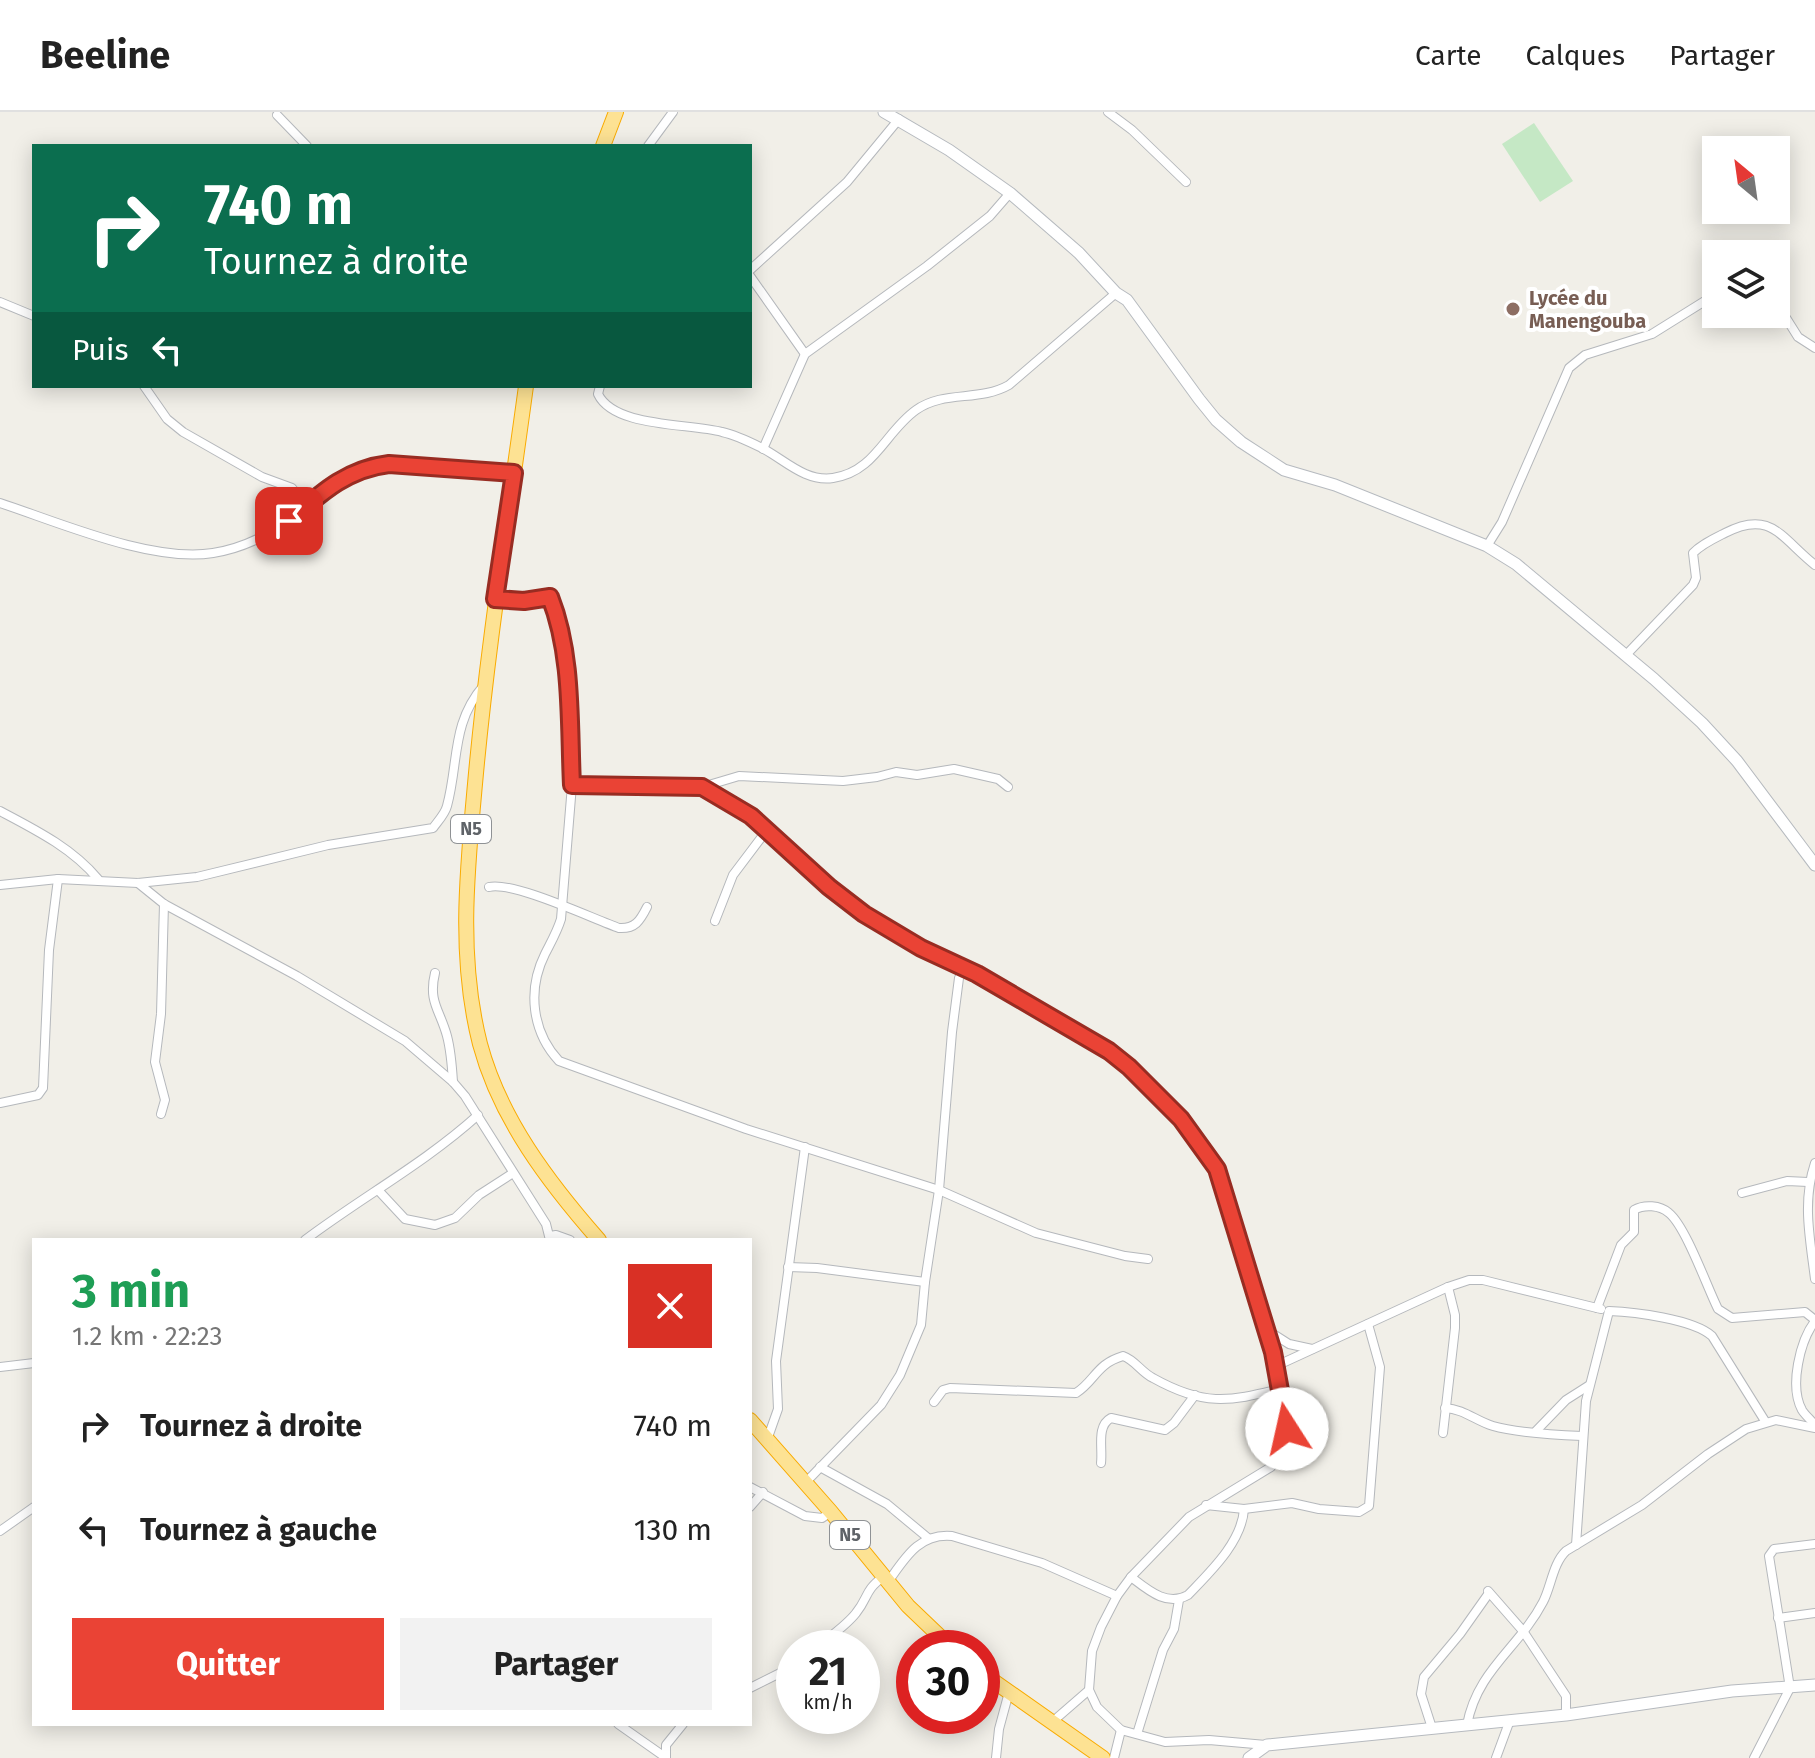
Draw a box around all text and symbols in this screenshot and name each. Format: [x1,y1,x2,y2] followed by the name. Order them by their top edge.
[40,32,170,78] text: Beeline
[1415,39,1481,72] text: Carte
[1525,39,1625,72] text: Calques
[1669,39,1775,72] text: Partager
[1702,136,1790,224] north arrow
[1702,136,1790,328] map controls
[204,172,353,239] text: 740 m
[72,176,176,280] icon: right
[204,240,469,284] text: Tournez à droite
[1702,240,1790,328] button: layers
[1529,286,1646,333] place label: Lycée du Manengouba
[1504,300,1522,318] marker: Lycée du Manengouba
[145,328,189,372] icon: left
[72,332,129,368] text: Puis
[255,487,323,555] pin
[267,499,311,543] icon: arrive
[451,815,491,843] road number: N5
[72,1262,190,1320] text: 3 min
[628,1264,712,1348] button: close
[72,1321,223,1352] text: 1.2 km · 22:23
[1245,1387,1329,1471] position arrow
[72,1404,116,1448] icon: right
[140,1408,362,1444] text: Tournez à droite
[634,1408,712,1444] text: 740 m
[72,1508,116,1552] icon: left
[140,1512,377,1548] text: Tournez à gauche
[634,1512,712,1548] text: 130 m
[830,1521,870,1549] road number: N5
[72,1618,384,1710] button: Quitter
[400,1618,712,1710] button: Partager
[896,1630,1000,1734] speed limit sign: 30
[809,1648,847,1696] text: 21
[803,1690,853,1714] text: km/h

